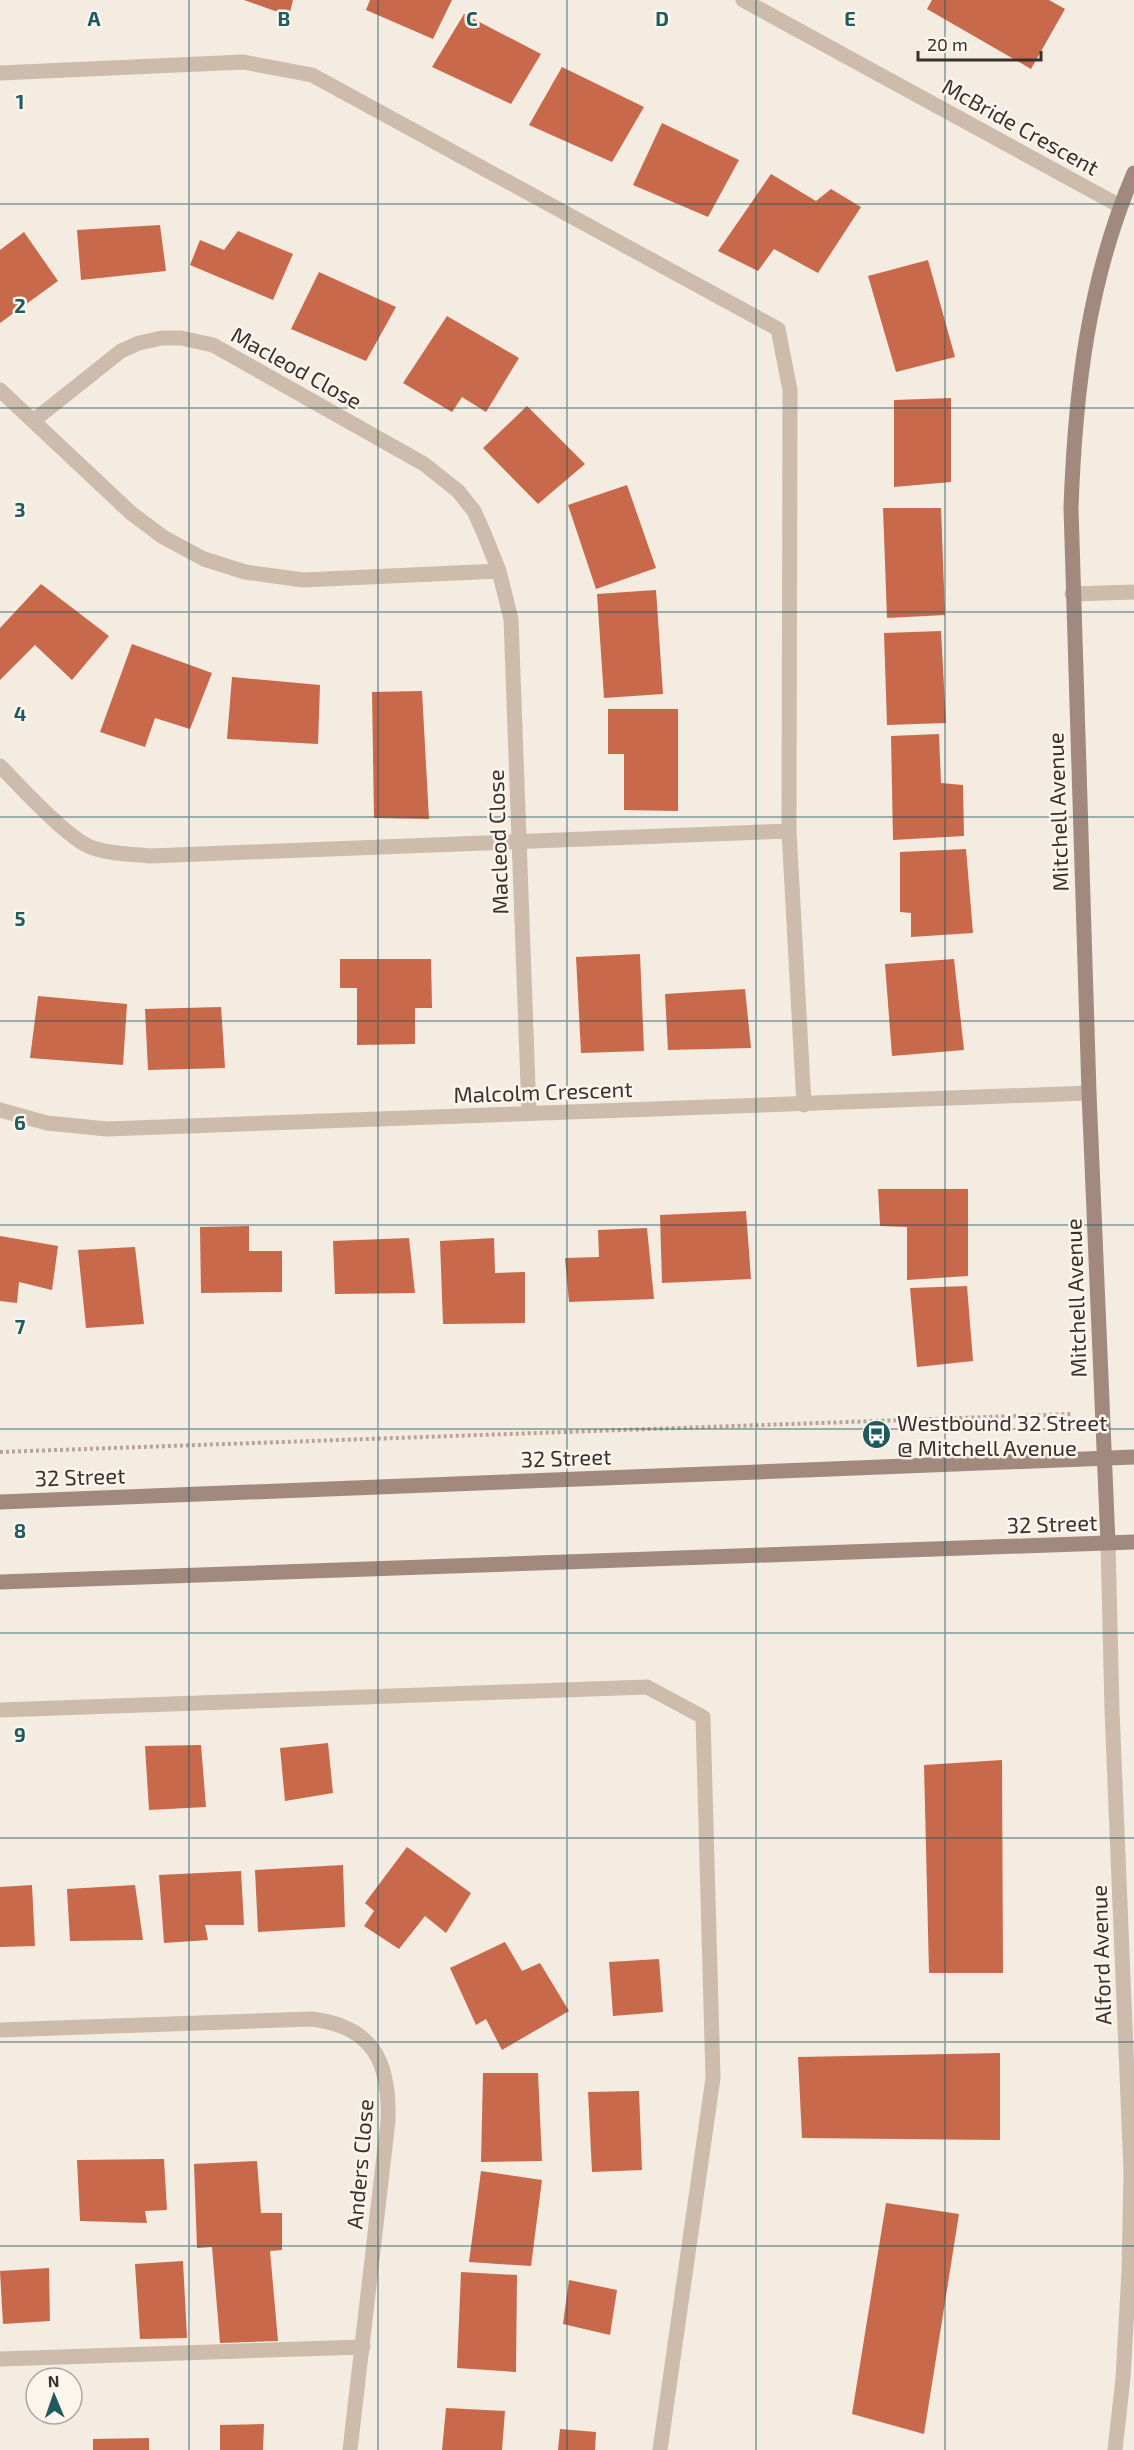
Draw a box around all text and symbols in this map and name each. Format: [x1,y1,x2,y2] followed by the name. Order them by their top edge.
[87,6,101,30] text: A
[278,6,290,30] text: B
[466,6,478,30] text: C
[655,6,669,30] text: D
[844,6,856,30] text: E
[918,24,1041,62] scale bar
[927,33,968,55] text: 20 m
[938,72,1104,180] street label: McBride Crescent
[16,89,24,113] text: 1
[14,293,26,317] text: 2
[227,320,367,414] street label: Macleod Close
[14,497,26,521] text: 3
[14,701,27,725] text: 4
[1041,732,1073,892] street label: Mitchell Avenue
[481,769,513,915] street label: Macleod Close
[14,906,26,930] text: 5
[453,1075,633,1107] street label: Malcolm Crescent
[14,1110,26,1134] text: 6
[1059,1218,1091,1378] street label: Mitchell Avenue
[15,1314,26,1338] text: 7
[897,1409,1107,1460] place label: Westbound 32 Street @ Mitchell Avenue
[860,1419,892,1451] bus stop icon: Westbound 32 Street @ Mitchell Avenue
[520,1442,612,1472] street label: 32 Street
[34,1461,126,1491] street label: 32 Street
[1006,1508,1098,1538] street label: 32 Street
[14,1518,26,1542] text: 8
[14,1722,26,1746] text: 9
[1085,1885,1115,2025] street label: Alford Avenue
[340,2098,378,2230] street label: Anders Close
[24,2366,84,2426] north arrow
[47,2371,60,2390] text: N

